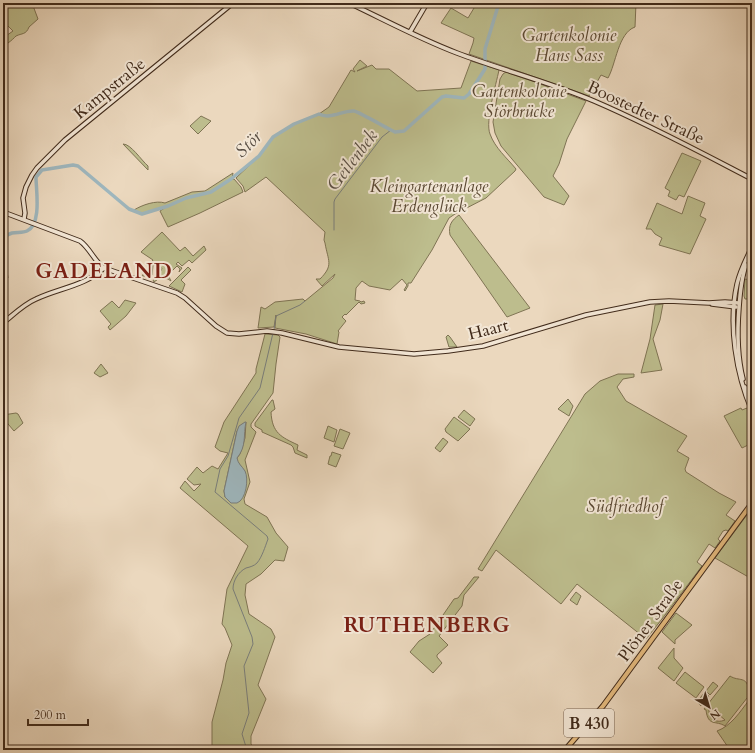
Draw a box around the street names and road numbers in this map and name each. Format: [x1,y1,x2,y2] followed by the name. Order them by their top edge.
[69,52,150,124] street label: Kampstraße
[583,75,708,150] street label: Boostedter Straße
[466,313,511,346] street label: Haart
[613,574,688,666] street label: Plöner Straße
[564,709,614,737] road number: B 430

